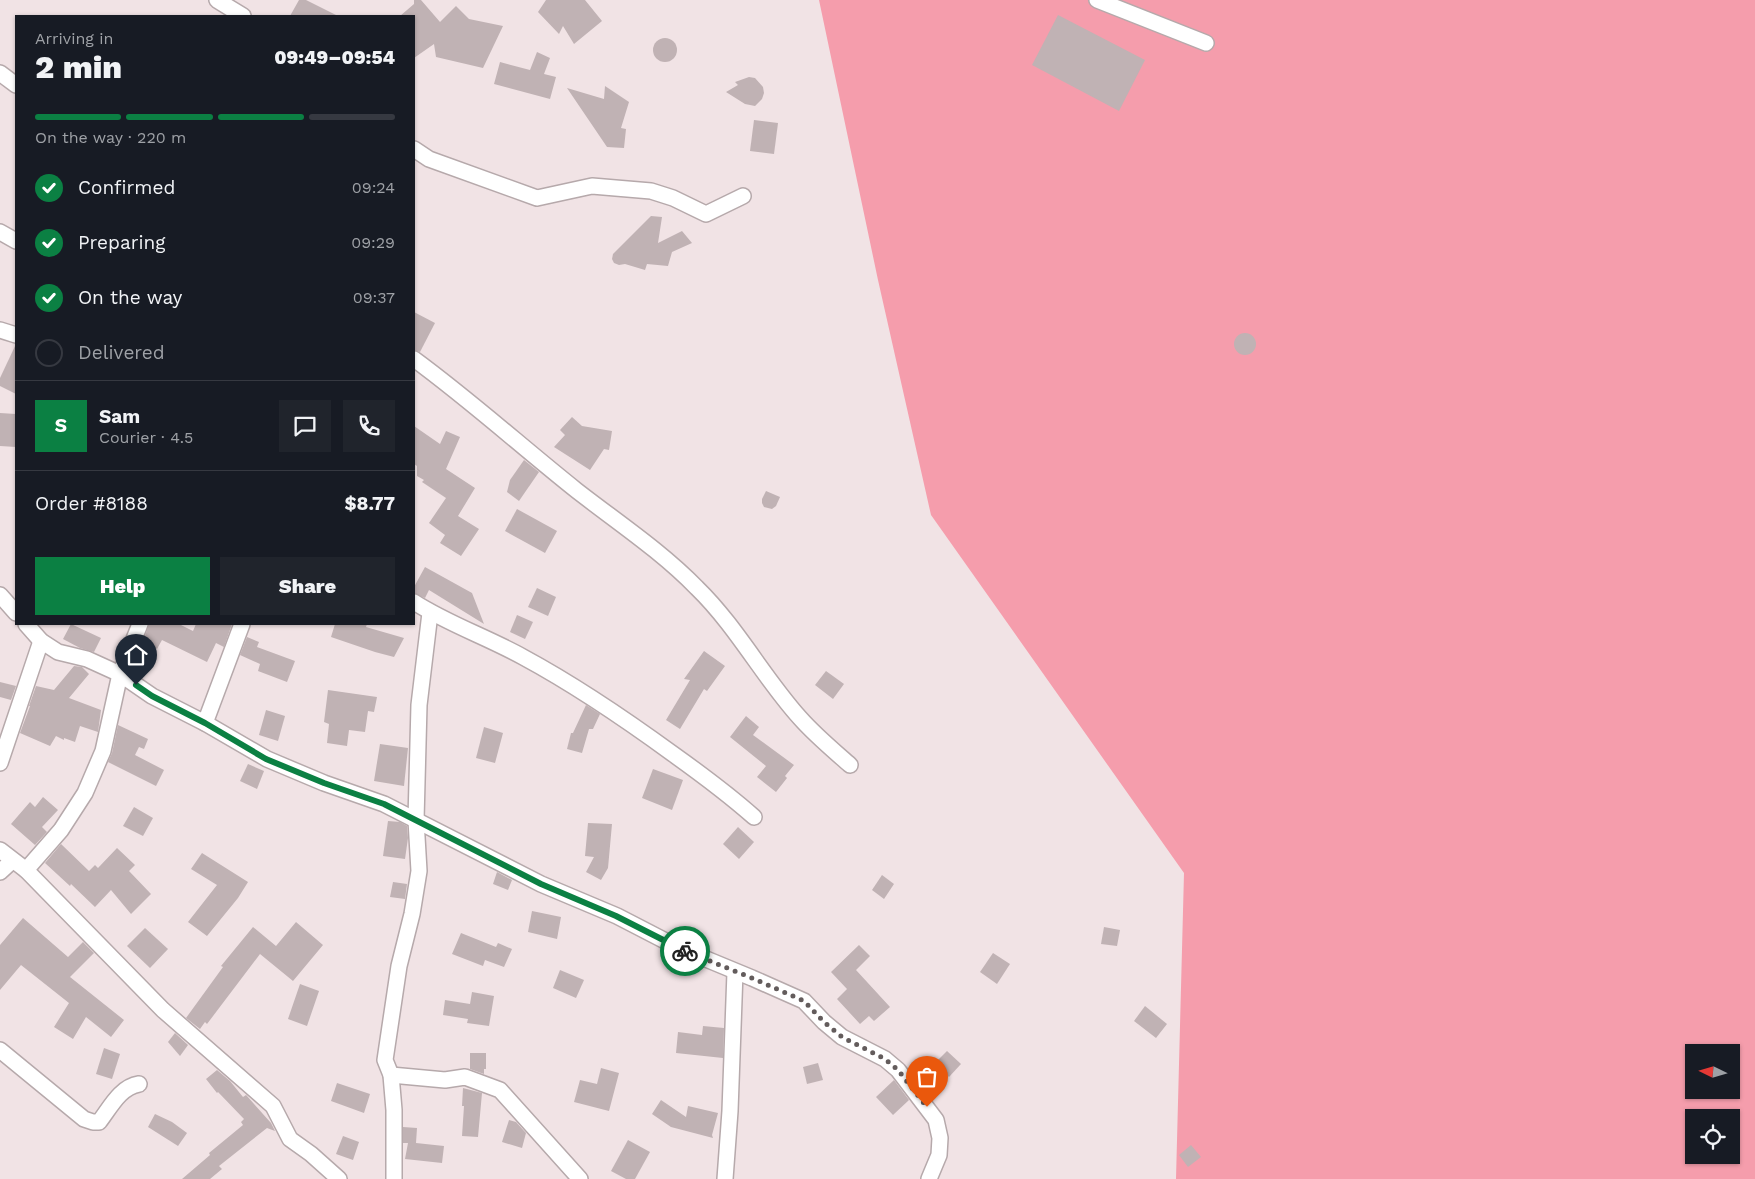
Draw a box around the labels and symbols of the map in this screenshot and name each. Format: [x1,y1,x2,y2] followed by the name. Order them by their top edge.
[115,634,157,685] pin
[660,926,710,976] courier
[1685,1044,1740,1099] north arrow
[906,1056,948,1107] pin

